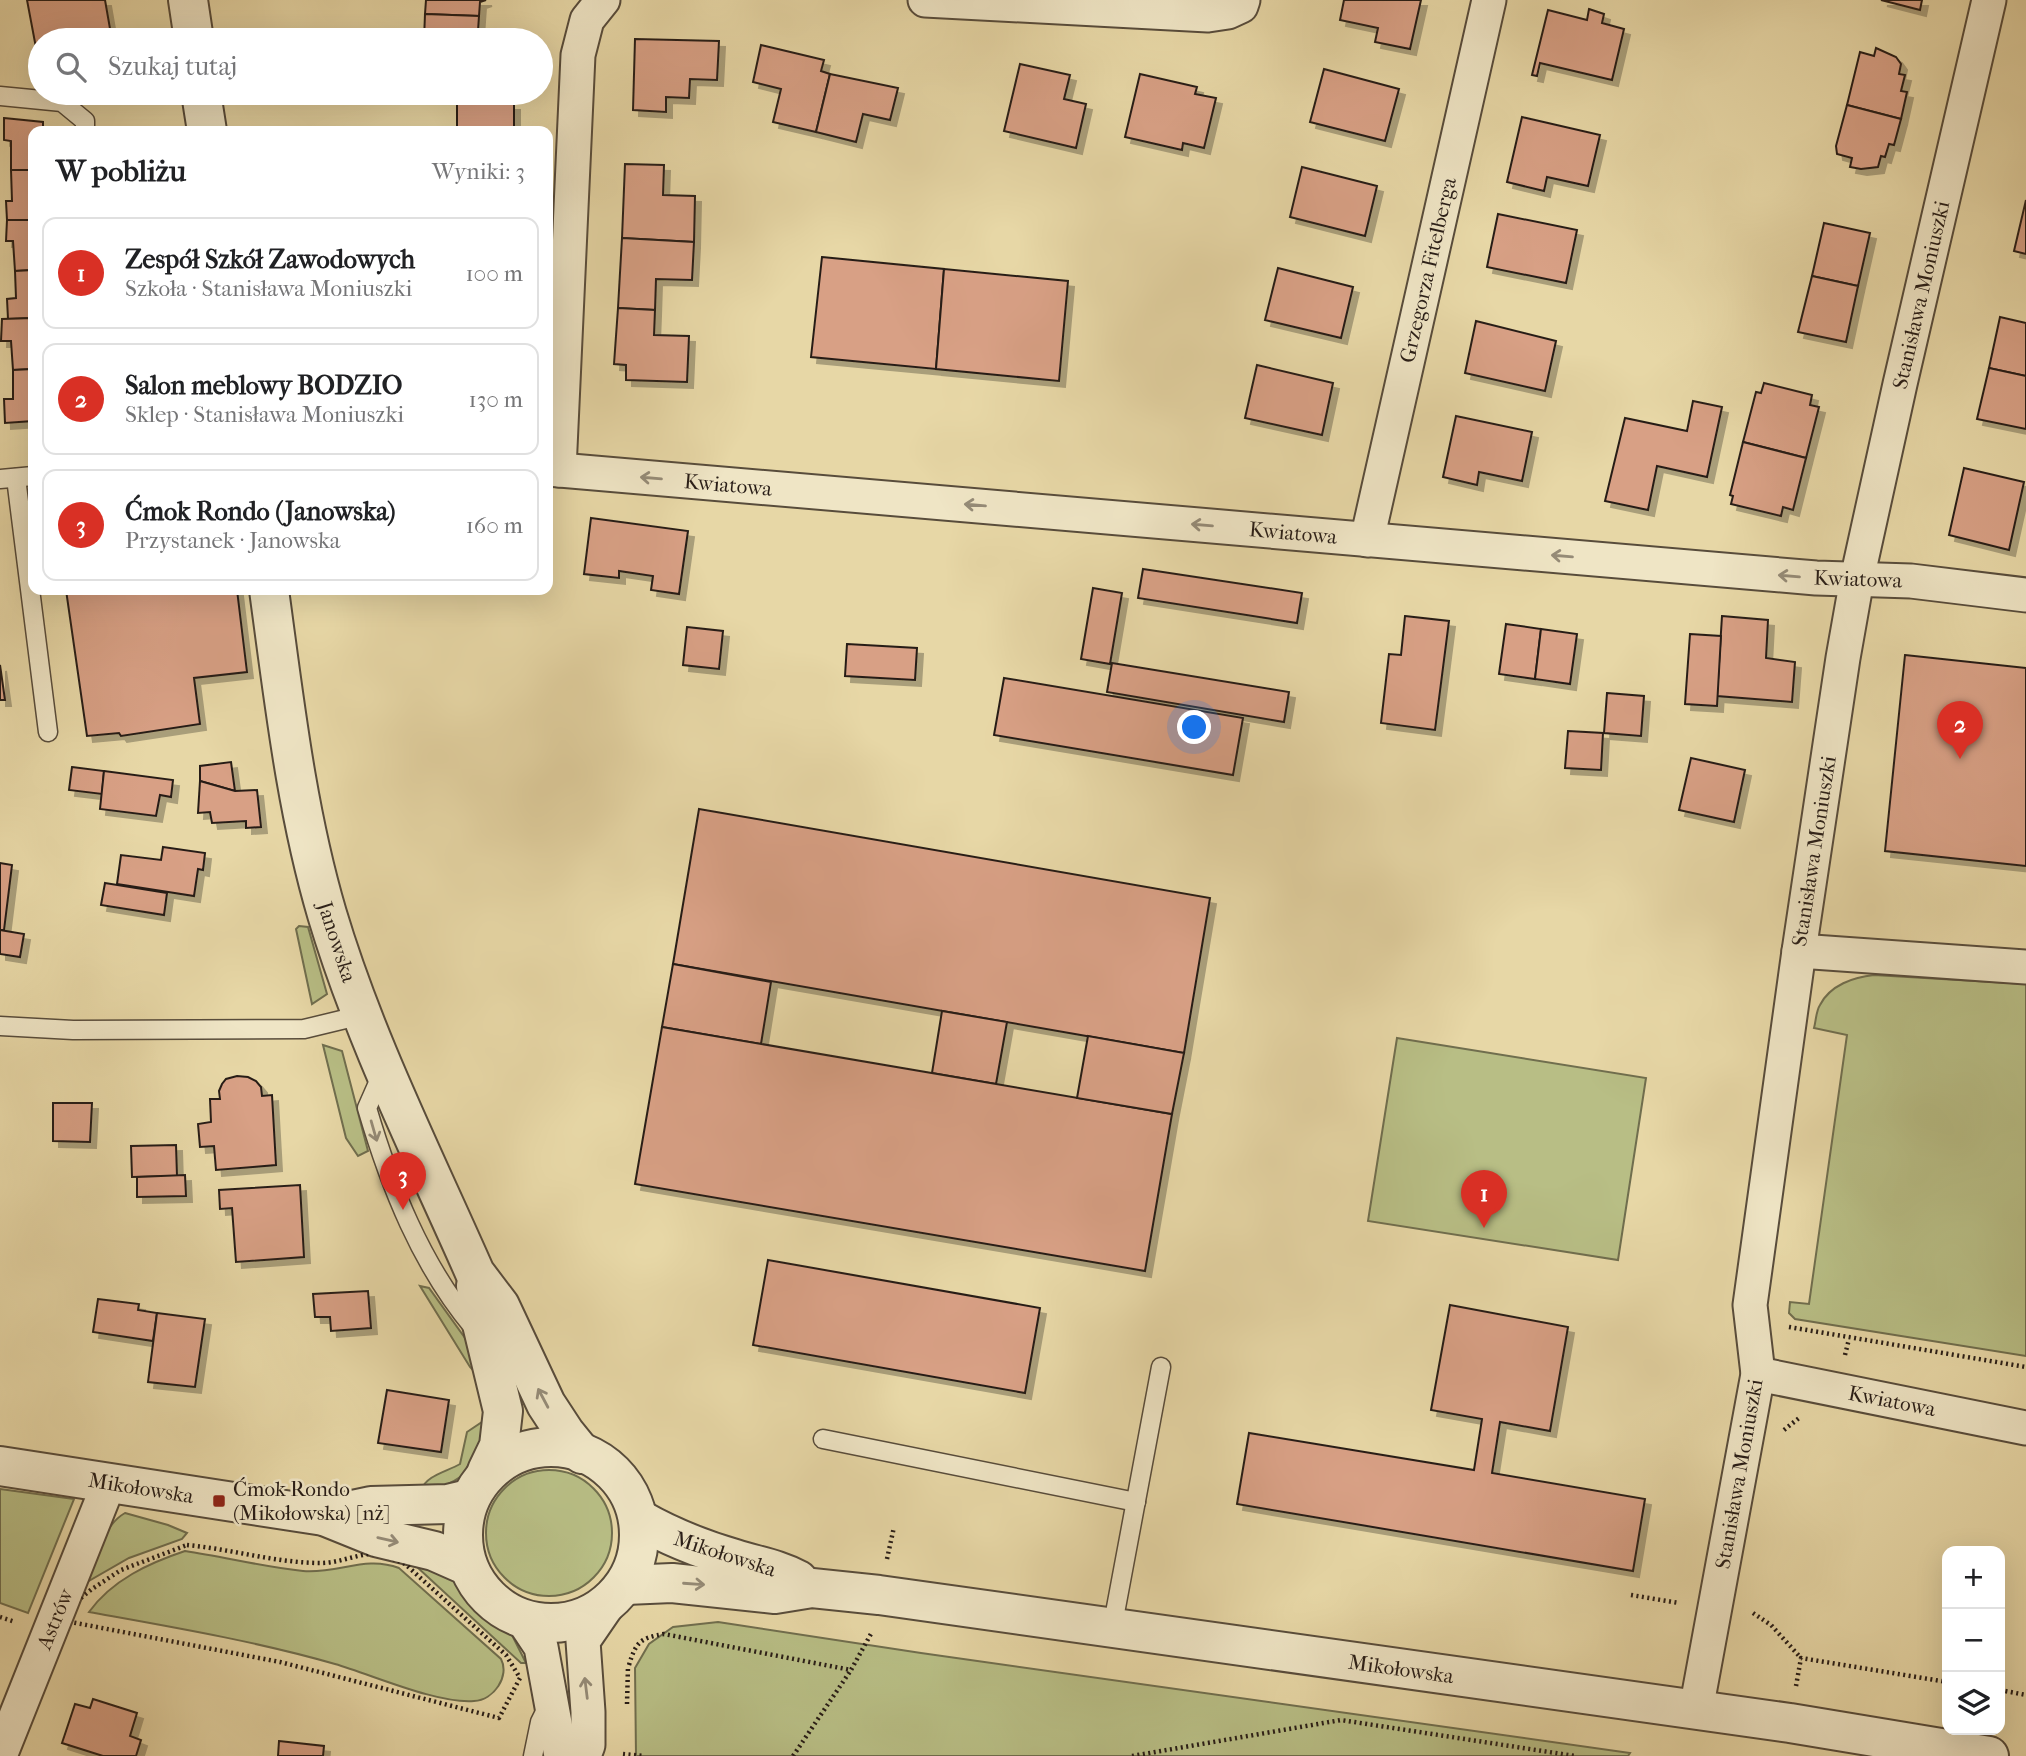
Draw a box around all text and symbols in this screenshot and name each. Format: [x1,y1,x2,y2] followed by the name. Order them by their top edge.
[28,28,553,105] search box
[52,48,90,86] icon: search
[108,51,237,82] text: Szukaj tutaj
[56,154,186,189] text: W pobliżu
[432,158,525,185] text: Wyniki: 3
[1395,175,1461,365] street label: Grzegorza Fitelberga
[1888,199,1954,391] street label: Stanisława Moniuszki
[125,244,415,275] text: Zespół Szkół Zawodowych
[77,260,85,287] text: 1
[465,260,523,287] text: 100 m
[125,275,412,302] text: Szkoła · Stanisława Moniuszki
[125,370,402,401] text: Salon meblowy BODZIO
[75,386,87,413] text: 2
[469,386,523,413] text: 130 m
[125,401,404,428] text: Sklep · Stanisława Moniuszki
[683,469,773,501] street label: Kwiatowa
[640,471,662,484] one-way arrow
[125,496,395,527] text: Ćmok Rondo (Janowska)
[964,498,987,511] one-way arrow
[76,512,86,539] text: 3
[466,512,523,539] text: 160 m
[1248,517,1338,549] street label: Kwiatowa
[1191,518,1213,531] one-way arrow
[125,527,341,554] text: Przystanek · Janowska
[1552,549,1574,562] one-way arrow
[1813,565,1903,593] street label: Kwiatowa
[1778,569,1801,582] one-way arrow
[1937,701,1983,759] pin: 2
[1177,710,1211,744] your location
[1787,754,1841,948] street label: Stanisława Moniuszki
[312,897,361,986] street label: Janowska
[368,1120,381,1142] one-way arrow
[380,1152,426,1210] pin: 3
[1461,1170,1507,1228] pin: 1
[1710,1377,1768,1571] street label: Stanisława Moniuszki
[1846,1381,1938,1421] street label: Kwiatowa
[536,1388,550,1409] one-way arrow
[87,1468,196,1508] street label: Mikołowska
[233,1477,390,1525] place label: Ćmok Rondo (Mikołowska) [nż]
[211,1493,227,1509] marker: Ćmok Rondo (Mikołowska) [nż]
[671,1526,779,1582] street label: Mikołowska
[376,1533,399,1547] one-way arrow
[1942,1546,2005,1735] map controls
[1942,1546,2005,1609] button: +
[683,1578,705,1591] one-way arrow
[32,1584,79,1654] street label: Astrów
[1942,1609,2005,1672] button: −
[1347,1650,1455,1688] street label: Mikołowska
[1942,1672,2005,1735] button: layers
[579,1678,592,1700] one-way arrow

